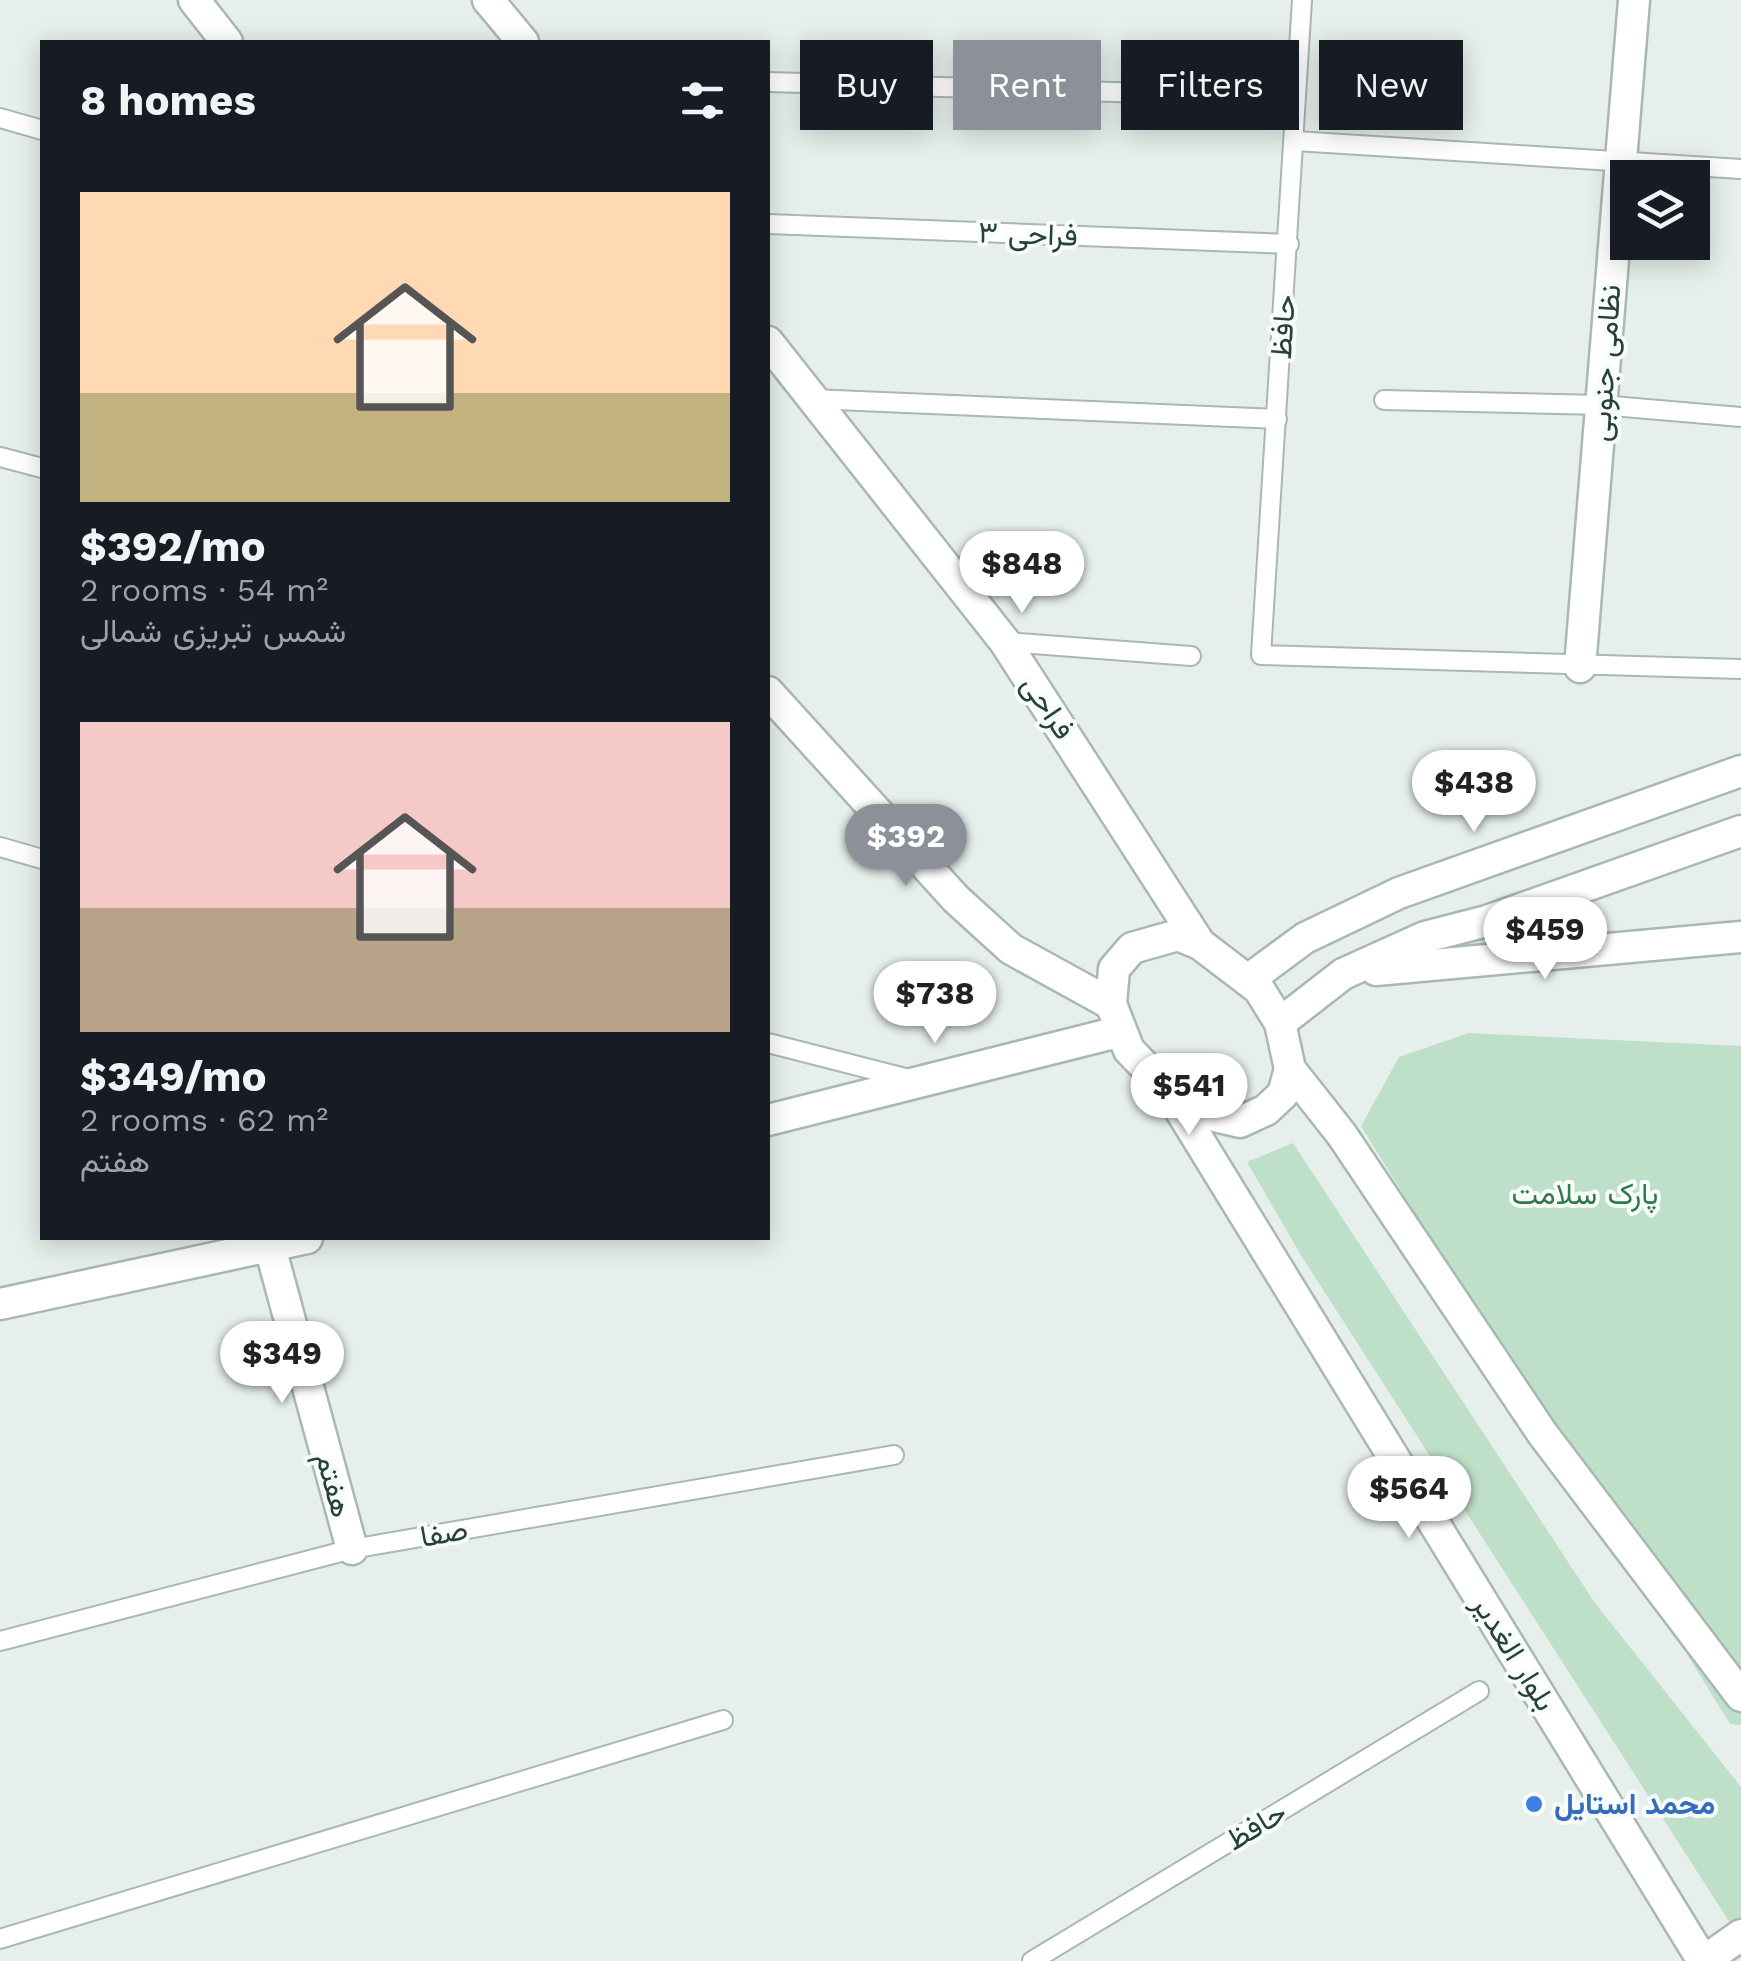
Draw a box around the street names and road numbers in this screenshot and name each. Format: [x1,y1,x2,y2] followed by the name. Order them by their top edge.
[978,214,1078,254] street label: فراحی ۳
[1582,283,1628,443] street label: نظامی جنوبی
[1263,294,1302,360] street label: حافظ
[1014,668,1082,746] street label: فراحی
[307,1449,360,1522] street label: هفتم
[417,1511,471,1554] street label: صفا
[1464,1588,1564,1718] street label: بلوار الغدیر
[1219,1794,1292,1857] street label: حافظ

